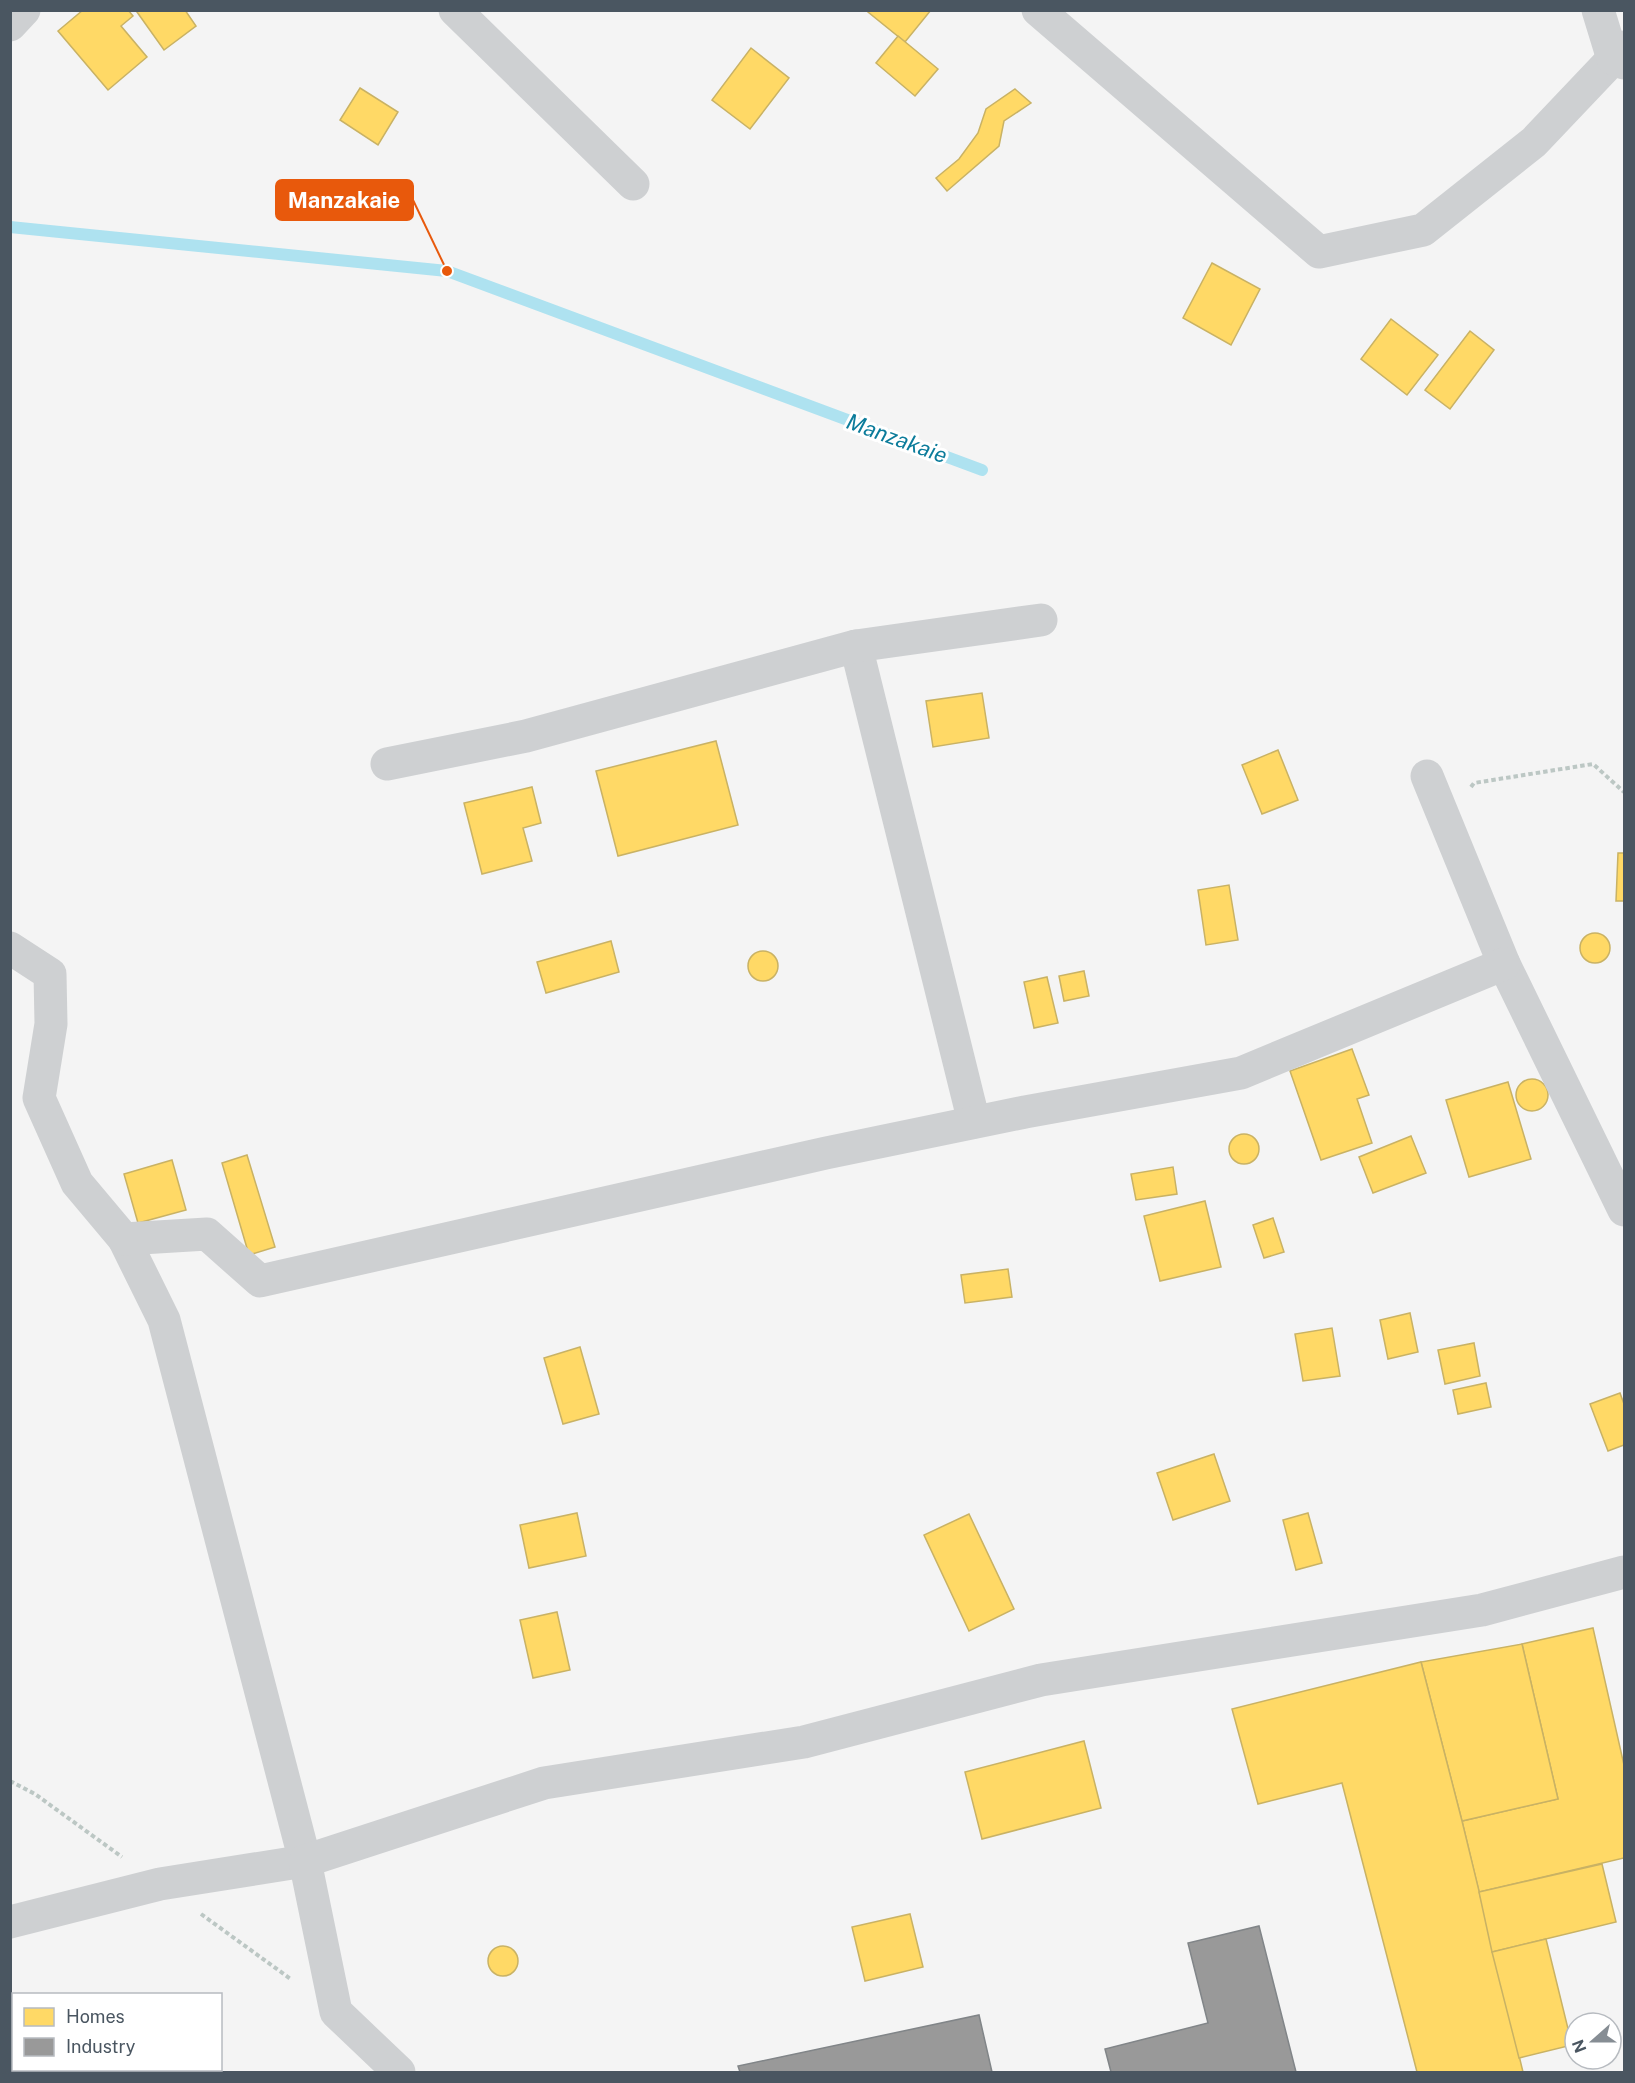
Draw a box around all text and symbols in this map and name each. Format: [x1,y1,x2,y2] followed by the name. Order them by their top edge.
[276,180,413,220] callout: Manzakaie
[288,187,400,213] text: Manzakaie
[843,408,951,468] water label: Manzakaie
[12,1993,222,2071] legend
[66,2006,125,2027] text: Homes
[1563,2011,1623,2071] north arrow
[66,2036,136,2057] text: Industry
[1568,2037,1591,2055] text: N

